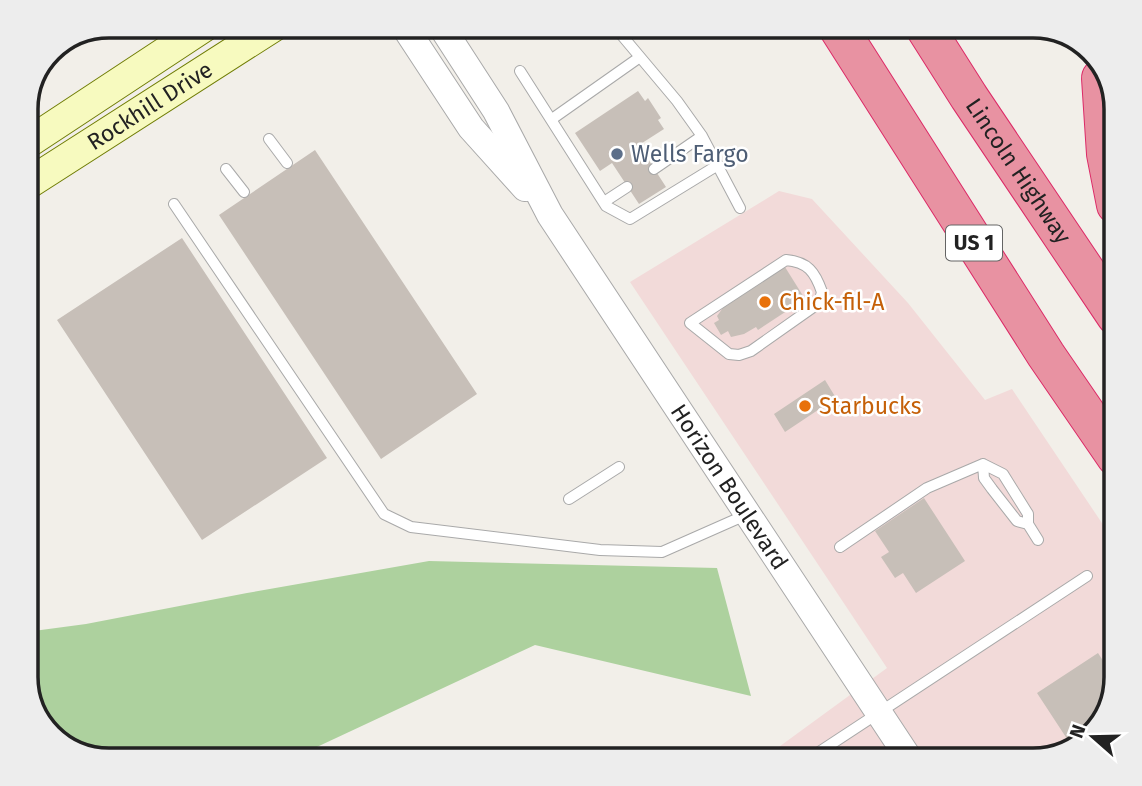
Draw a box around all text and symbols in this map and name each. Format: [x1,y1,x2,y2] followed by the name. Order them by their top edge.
[82,55,218,156] street label: Rockhill Drive
[960,93,1078,249] street label: Lincoln Highway
[631,140,749,168] place label: Wells Fargo
[609,146,625,162] marker: Wells Fargo
[946,226,1002,260] road number: US 1
[779,288,885,316] place label: Chick-fil-A
[757,294,773,310] marker: Chick-fil-A
[819,392,922,420] place label: Starbucks
[797,398,813,414] marker: Starbucks
[665,399,794,575] street label: Horizon Boulevard
[1058,702,1128,772] north arrow
[1065,721,1090,741] text: N

